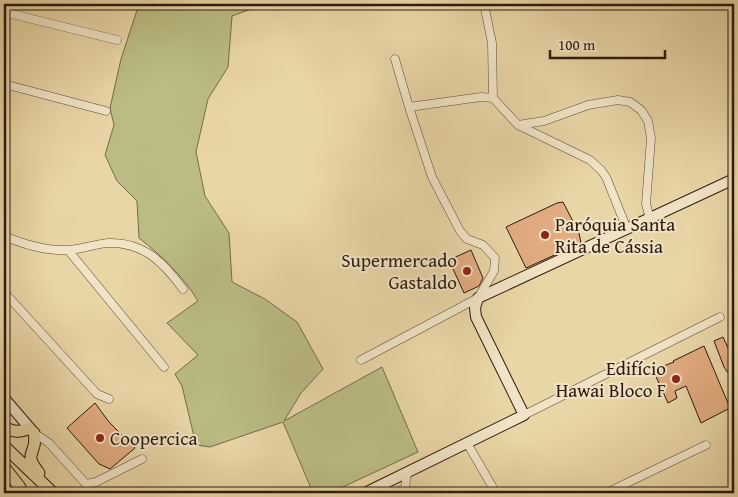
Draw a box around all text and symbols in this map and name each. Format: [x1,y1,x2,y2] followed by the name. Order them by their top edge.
[550,28,666,60] scale bar
[558,34,596,55] text: 100 m
[555,210,675,260] place label: Paróquia Santa Rita de Cássia
[539,229,551,241] marker: Paróquia Santa Rita de Cássia
[341,246,457,296] place label: Supermercado Gastaldo
[461,265,473,277] marker: Supermercado Gastaldo
[556,354,666,404] place label: Edifício Hawai Bloco F
[670,373,682,385] marker: Edifício Hawai Bloco F
[110,424,198,452] place label: Coopercica
[94,432,106,444] marker: Coopercica

